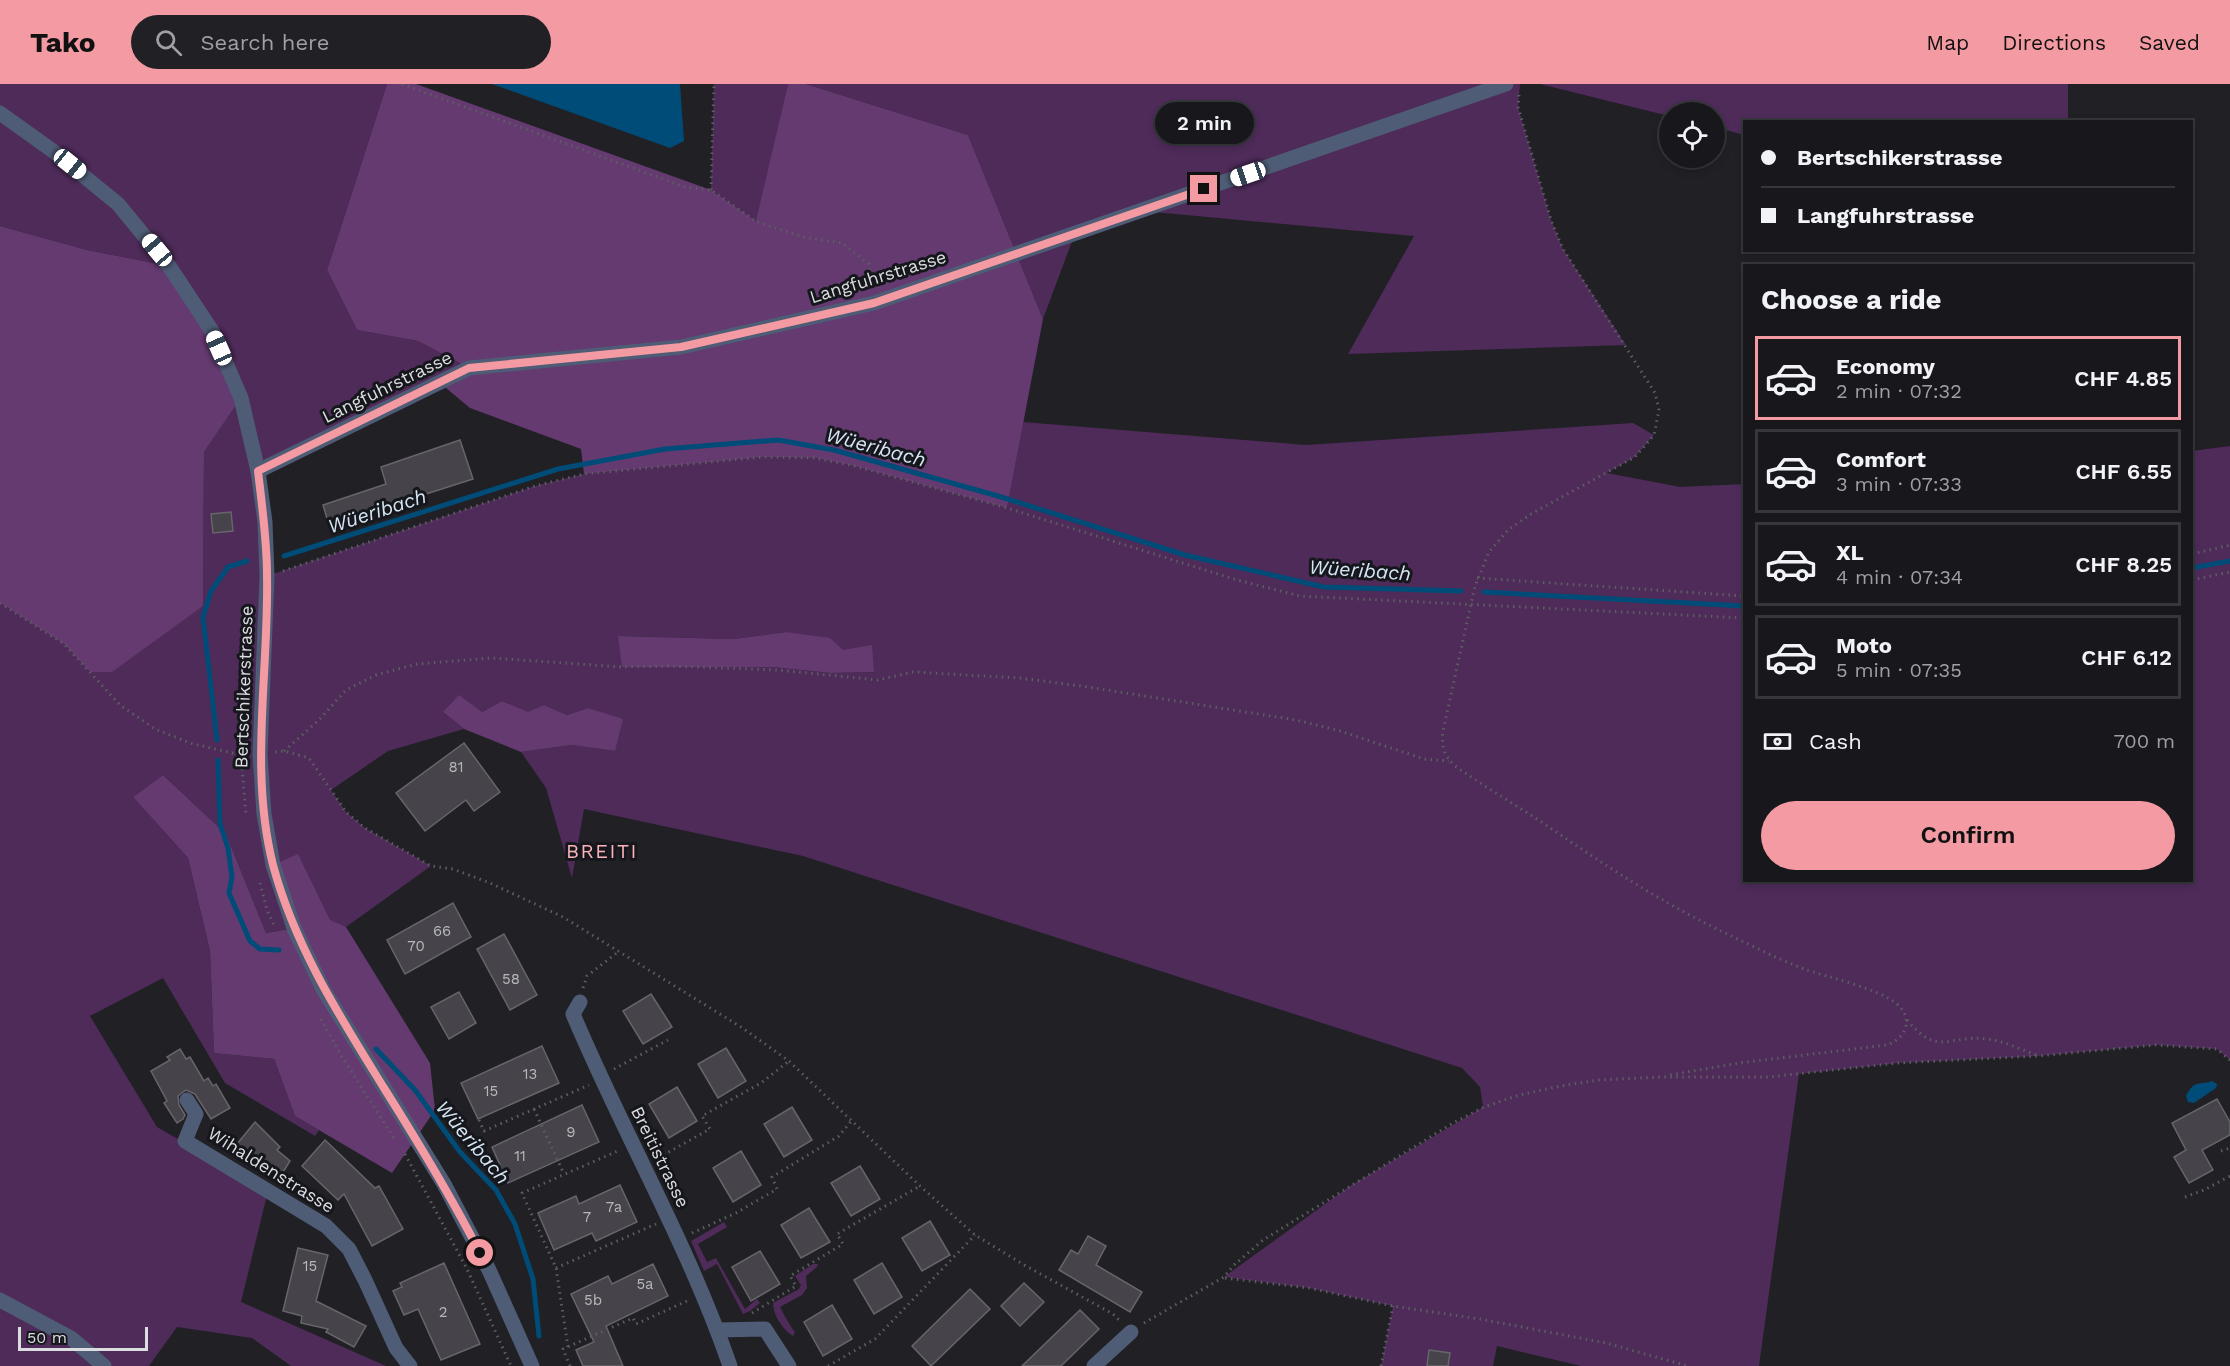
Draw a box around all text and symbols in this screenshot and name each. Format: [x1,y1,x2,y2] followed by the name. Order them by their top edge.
[131,15,551,69] search box
[30,26,95,59] text: Tako
[152,26,185,59] icon: search
[200,30,329,55] text: Search here
[1926,30,1969,55] text: Map
[2002,30,2106,55] text: Directions
[2139,30,2200,55] text: Saved
[1154,102,1254,144] callout: 2 min
[1659,102,1725,168] map controls
[1659,102,1725,168] button: locate
[1177,111,1232,135] text: 2 min
[1797,145,2002,170] text: Bertschikerstrasse
[50,146,90,182] car
[1228,160,1268,188] car
[1190,175,1217,202] route end
[1797,203,1974,228] text: Langfuhrstrasse
[139,230,175,270] car
[807,246,949,307] street label: Langfuhrstrasse
[1761,284,1941,316] text: Choose a ride
[203,328,235,368] car
[319,346,455,427] street label: Langfuhrstrasse
[1764,351,1818,405] icon: car
[1836,354,1935,379] text: Economy
[2074,366,2172,391] text: CHF 4.85
[1836,379,1962,403] text: 2 min · 07:32
[824,422,928,472] water label: Wüeribach
[1764,444,1818,498] icon: car
[1836,447,1926,472] text: Comfort
[2076,459,2172,484] text: CHF 6.55
[1836,472,1962,496] text: 3 min · 07:33
[325,484,429,538] water label: Wüeribach
[1764,537,1818,591] icon: car
[1836,540,1864,565] text: XL
[2075,552,2172,577] text: CHF 8.25
[1308,554,1412,586] water label: Wüeribach
[1836,565,1963,589] text: 4 min · 07:34
[230,605,257,769] street label: Bertschikerstrasse
[1764,630,1818,684] icon: car
[1836,633,1892,658] text: Moto
[2081,645,2172,670] text: CHF 6.12
[1836,658,1962,682] text: 5 min · 07:35
[1761,725,1794,758] icon: cash
[1809,729,1862,754] text: Cash
[2113,729,2175,753] text: 700 m
[448,758,464,776] house number: 81
[1761,801,2175,870] button: Confirm
[566,839,638,863] district label: BREITI
[433,922,451,940] house number: 66
[407,937,425,955] house number: 70
[502,970,520,988] house number: 58
[523,1065,537,1083] house number: 13
[484,1082,498,1100] house number: 15
[431,1095,515,1189] water label: Wüeribach
[627,1103,694,1211] street label: Breitistrasse
[204,1122,338,1217] street label: Wihaldenstrasse
[566,1123,576,1141] house number: 9
[514,1147,526,1165] house number: 11
[606,1198,623,1216] house number: 7a
[583,1208,591,1226] house number: 7
[466,1239,493,1266] route start
[303,1257,317,1275] house number: 15
[636,1275,654,1293] house number: 5a
[584,1291,602,1309] house number: 5b
[439,1303,447,1321] house number: 2
[18,1324,148,1352] scale bar
[27,1328,67,1347] text: 50 m

